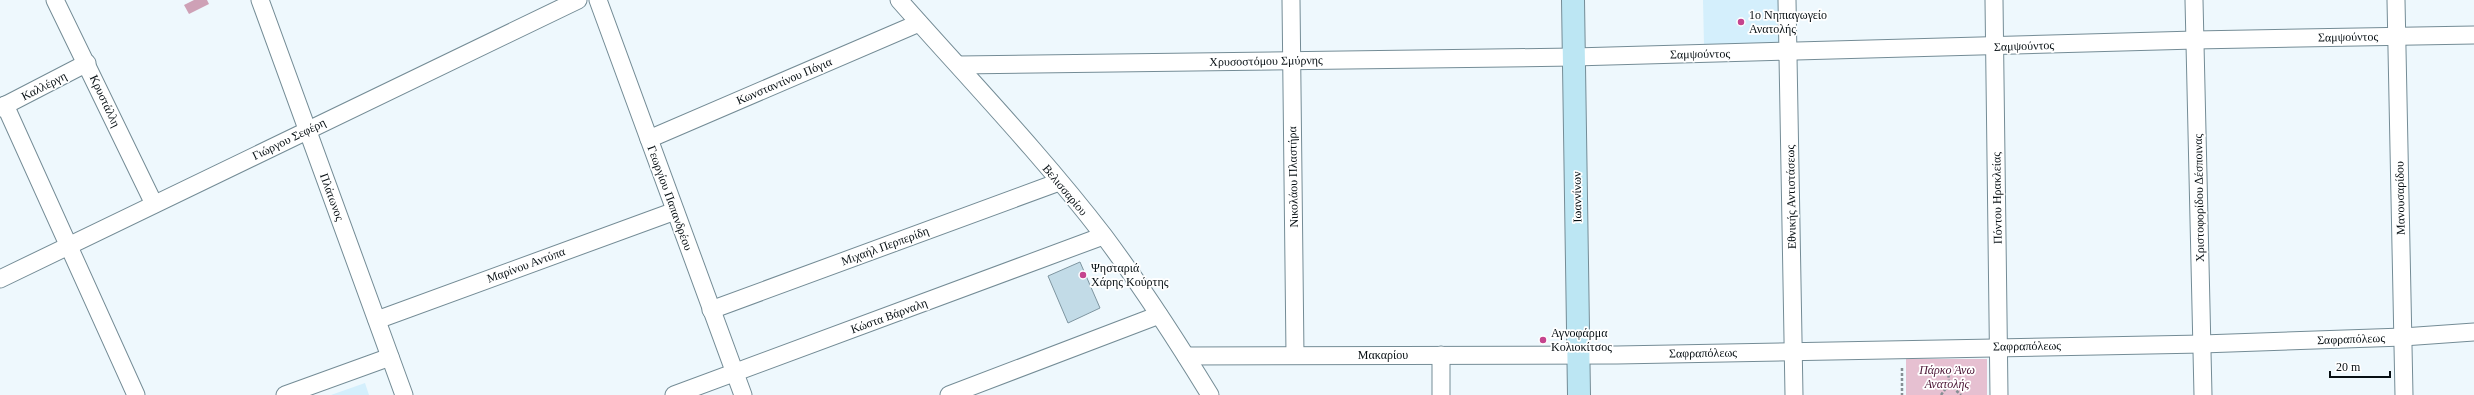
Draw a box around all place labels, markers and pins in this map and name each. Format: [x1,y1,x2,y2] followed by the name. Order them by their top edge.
[1749,8,1827,36] place label: 1ο Νηπιαγωγείο Ανατολής
[1736,17,1746,27] marker: 1ο Νηπιαγωγείο Ανατολής
[1091,261,1169,289] place label: Ψησταριά Χάρης Κούρτης
[1078,270,1088,280] marker: Ψησταριά Χάρης Κούρτης
[1551,326,1612,354] place label: Αγνοφάρμα Κολιοκίτσος
[1538,335,1548,345] marker: Αγνοφάρμα Κολιοκίτσος

